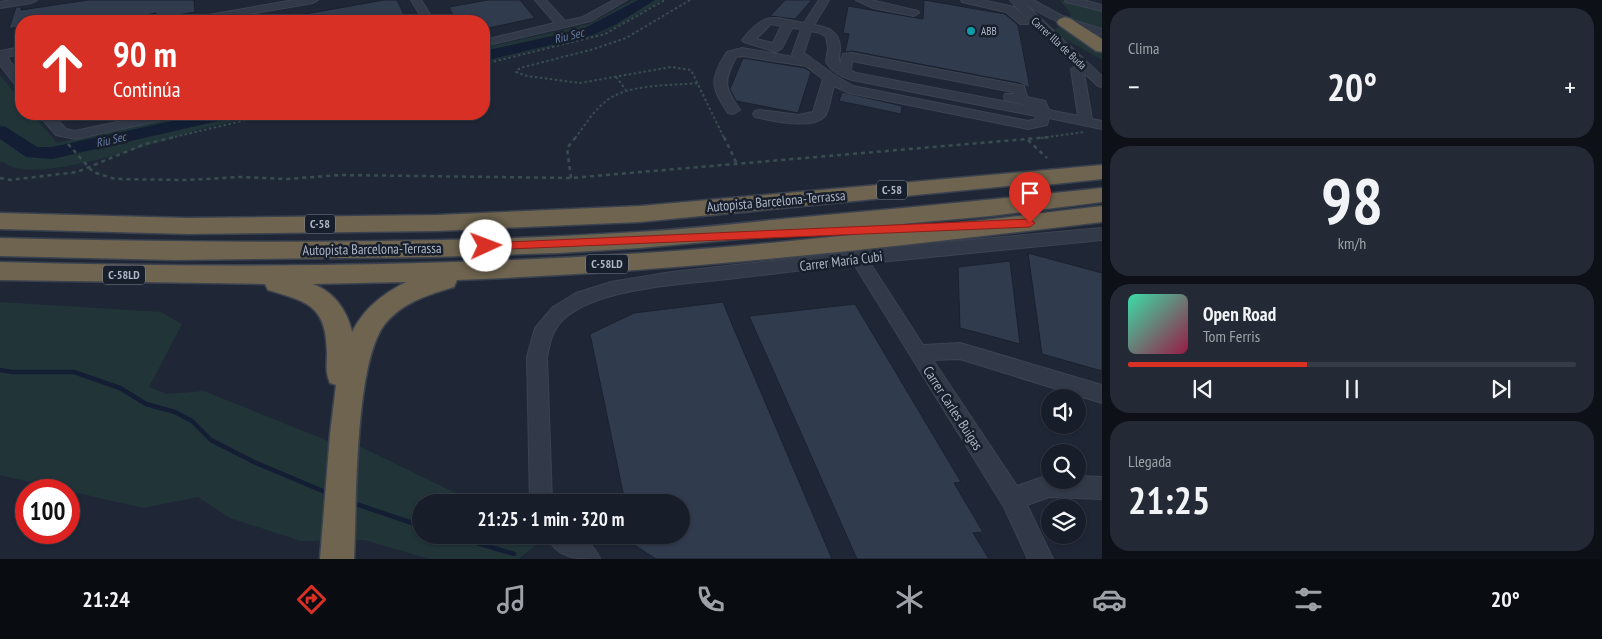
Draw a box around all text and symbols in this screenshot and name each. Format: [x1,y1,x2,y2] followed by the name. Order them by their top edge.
[1028,14,1090,72] street label: Carrer Illa de Buda
[552,24,587,46] water label: Riu Sec
[981,24,997,38] place label: ABB
[965,25,977,37] marker: ABB
[113,31,177,77] text: 90 m
[30,35,95,100] icon: ahead
[1128,38,1159,58] text: Clima
[1327,62,1377,111] text: 20°
[1128,68,1140,105] text: −
[1564,68,1576,105] text: +
[113,75,180,103] text: Continúa
[94,128,129,150] water label: Riu Sec
[1321,158,1383,242] text: 98
[1009,172,1051,223] pin
[1016,179,1044,207] icon: arrive
[877,180,907,200] road number: C-58
[706,186,846,216] street label: Autopista Barcelona-Terrassa
[305,214,335,233] road number: C-58
[459,219,511,271] position arrow
[1338,233,1366,253] text: km/h
[302,239,442,259] street label: Autopista Barcelona-Terrassa
[798,247,884,275] street label: Carrer María Cubi
[586,254,628,274] road number: C-58LD
[103,266,145,284] road number: C-58LD
[1203,302,1276,326] text: Open Road
[1203,326,1260,346] text: Tom Ferris
[919,363,987,454] street label: Carrer Carles Buigas
[1189,375,1217,403] icon: previous
[1338,375,1366,403] icon: pause
[1487,375,1515,403] icon: next
[1041,389,1086,544] map controls
[1041,389,1086,434] button: sound
[1041,444,1086,489] button: search
[1128,451,1172,471] text: Llegada
[1128,475,1210,524] text: 21:25
[15,479,80,544] speed limit sign: 100
[1041,499,1086,544] button: layers
[478,507,624,531] text: 21:25 · 1 min · 320 m
[294,582,329,617] icon: directions
[494,582,529,617] icon: music
[693,582,728,617] icon: phone
[892,582,927,617] icon: climate
[1092,582,1127,617] icon: car
[1291,582,1326,617] icon: filters
[82,585,130,613] text: 21:24
[1491,585,1520,613] text: 20°

